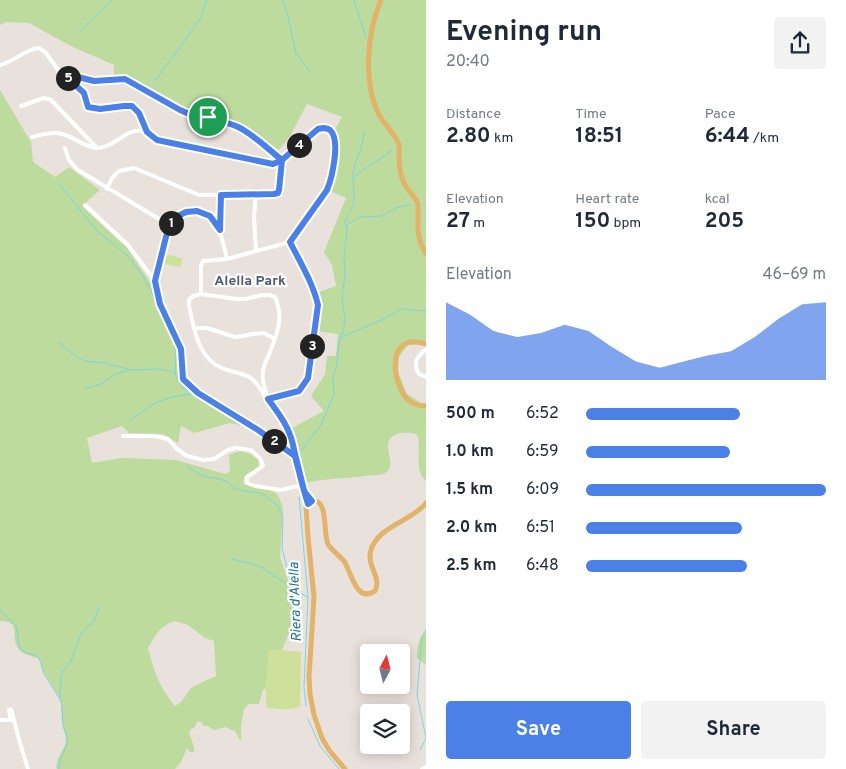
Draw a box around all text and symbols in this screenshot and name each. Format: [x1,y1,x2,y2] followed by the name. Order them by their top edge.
[446,15,602,51] text: Evening run
[774,17,826,69] button: share
[446,52,490,72] text: 20:40
[56,66,80,90] pin: 5
[64,70,73,87] text: 5
[187,96,229,138] pin
[194,103,222,131] icon: arrive
[446,106,501,123] text: Distance
[575,106,607,123] text: Time
[705,106,735,123] text: Pace
[446,123,491,150] text: 2.80
[575,123,623,150] text: 18:51
[705,123,750,150] text: 6:44
[491,130,513,147] text: km
[750,130,779,147] text: /km
[286,132,312,158] pin: 4
[295,137,304,154] text: 4
[446,191,504,208] text: Elevation
[575,191,639,208] text: Heart rate
[705,191,730,208] text: kcal
[446,208,470,235] text: 27
[575,208,610,235] text: 150
[705,208,744,235] text: 205
[158,210,184,236] pin: 1
[169,215,174,232] text: 1
[470,215,485,232] text: m
[610,215,641,232] text: bpm
[446,265,512,285] text: Elevation
[762,265,826,285] text: 46–69 m
[214,273,286,290] district label: Alella Park
[300,334,324,358] pin: 3
[308,338,317,355] text: 3
[446,404,495,424] text: 500 m
[526,404,559,424] text: 6:52
[262,428,286,454] pin: 2
[270,433,279,450] text: 2
[446,442,494,462] text: 1.0 km
[526,442,558,462] text: 6:59
[446,480,493,500] text: 1.5 km
[526,480,559,500] text: 6:09
[446,518,497,538] text: 2.0 km
[526,518,555,538] text: 6:51
[446,556,496,576] text: 2.5 km
[526,556,559,576] text: 6:48
[286,561,306,642] water label: Riera d'Alella
[360,644,410,694] north arrow
[360,644,410,754] map controls
[446,701,631,759] button: Save
[641,701,826,759] button: Share
[360,704,410,754] button: layers

